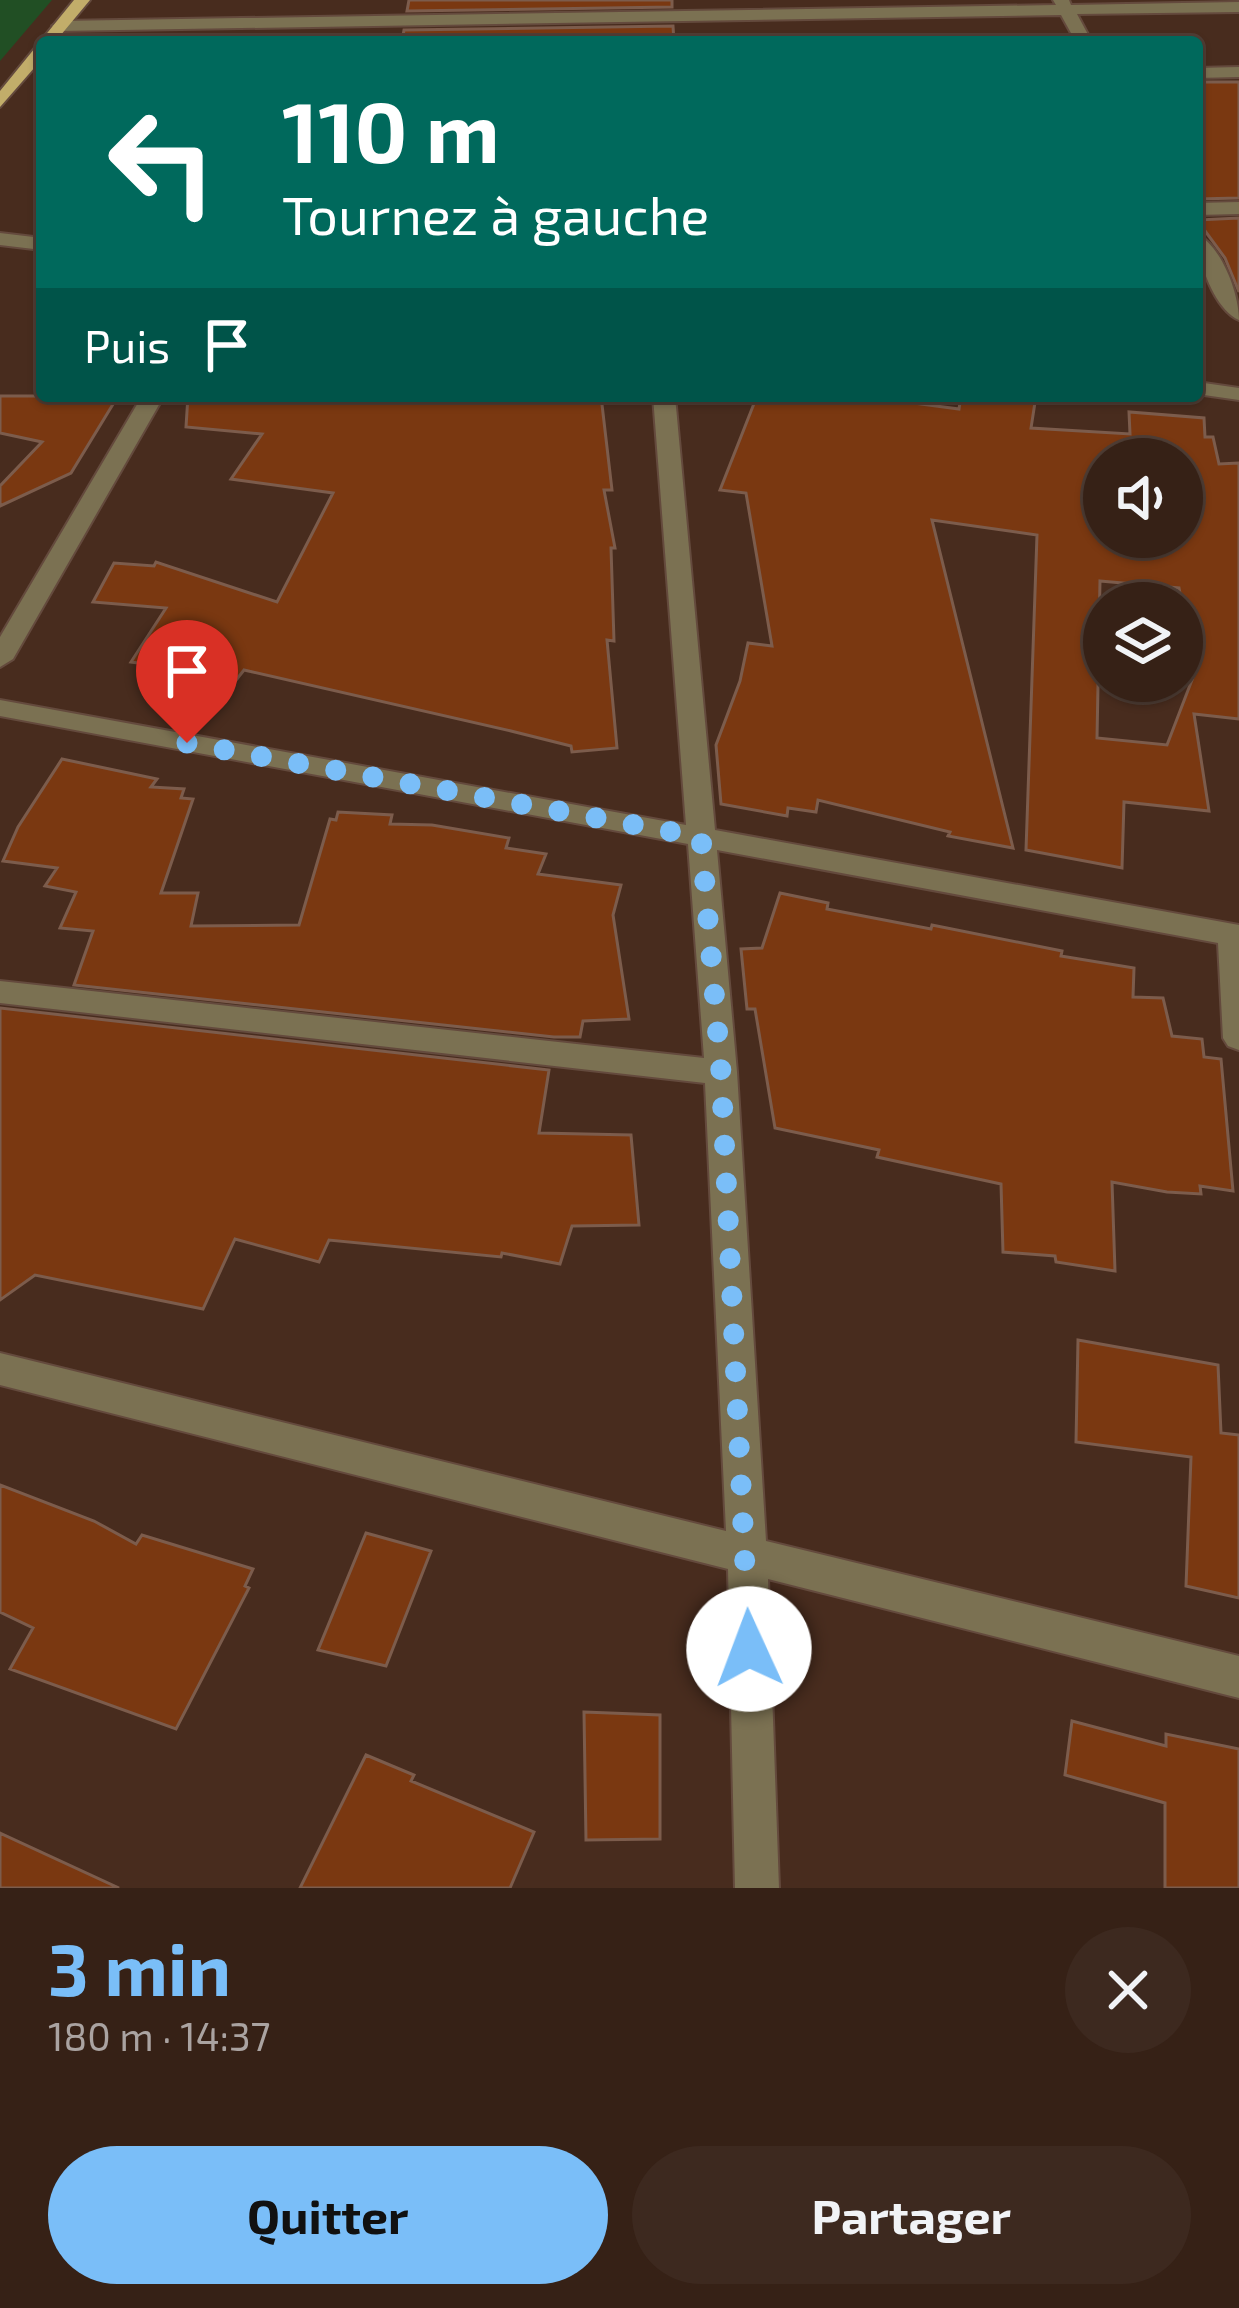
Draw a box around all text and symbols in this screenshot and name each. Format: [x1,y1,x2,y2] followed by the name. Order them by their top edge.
[282,79,500,180] text: 110 m
[84,84,240,240] icon: left
[282,181,709,246] text: Tournez à gauche
[194,312,260,378] icon: arrive
[84,318,170,372] text: Puis
[1083,438,1203,702] map controls
[1083,438,1203,558] button: sound
[1083,582,1203,702] button: layers
[136,620,238,743] pin
[154,638,220,704] icon: arrive
[686,1586,812,1712] position arrow
[48,1924,231,2010] text: 3 min
[1065,1927,1191,2053] button: close
[48,2012,271,2059] text: 180 m · 14:37
[48,2146,608,2284] button: Quitter
[632,2146,1191,2284] button: Partager

